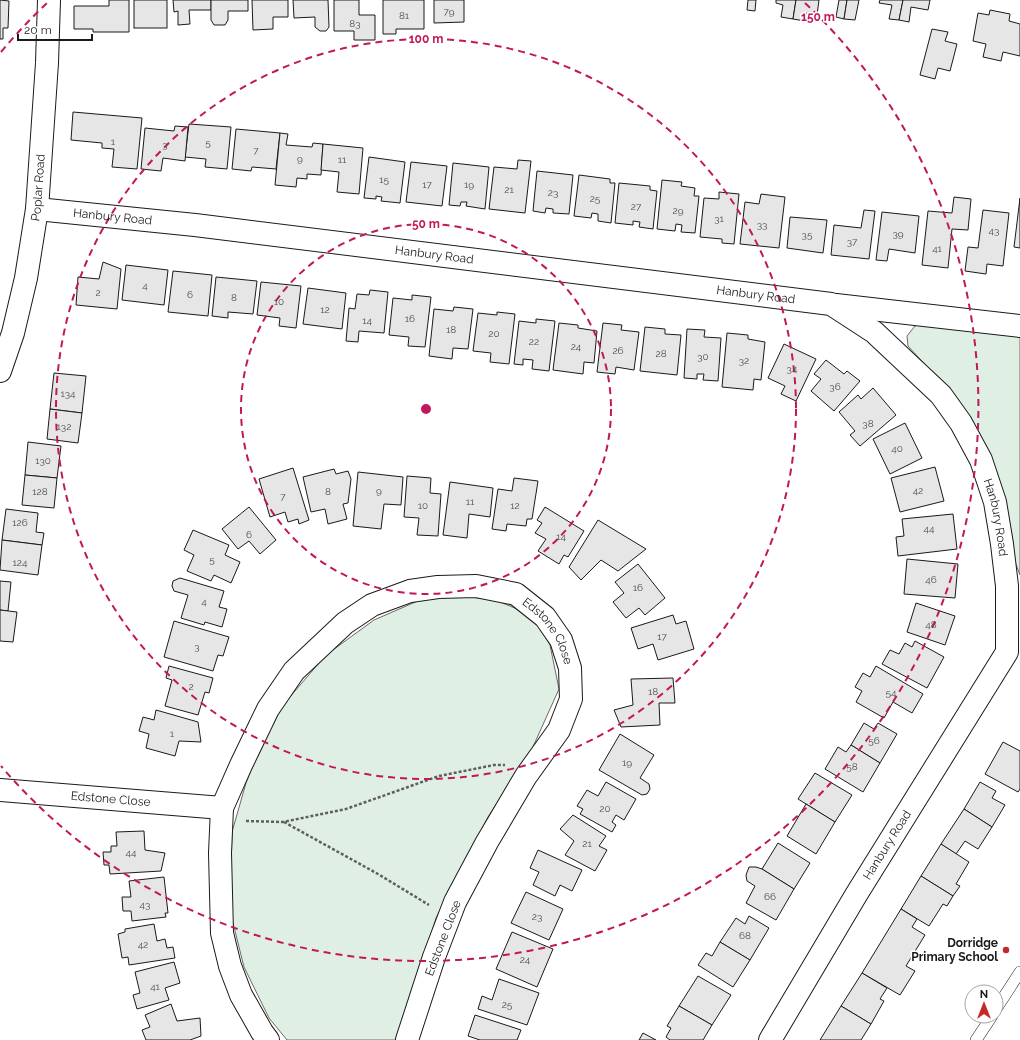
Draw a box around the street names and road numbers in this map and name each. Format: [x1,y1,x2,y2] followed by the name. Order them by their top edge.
[28,153,48,222] street label: Poplar Road
[73,206,153,228] street label: Hanbury Road
[394,243,474,267] street label: Hanbury Road
[716,283,796,306] street label: Hanbury Road
[981,477,1010,557] street label: Hanbury Road
[520,595,575,666] street label: Edstone Close
[70,789,151,809] street label: Edstone Close
[860,808,914,882] street label: Hanbury Road
[422,898,464,978] street label: Edstone Close

